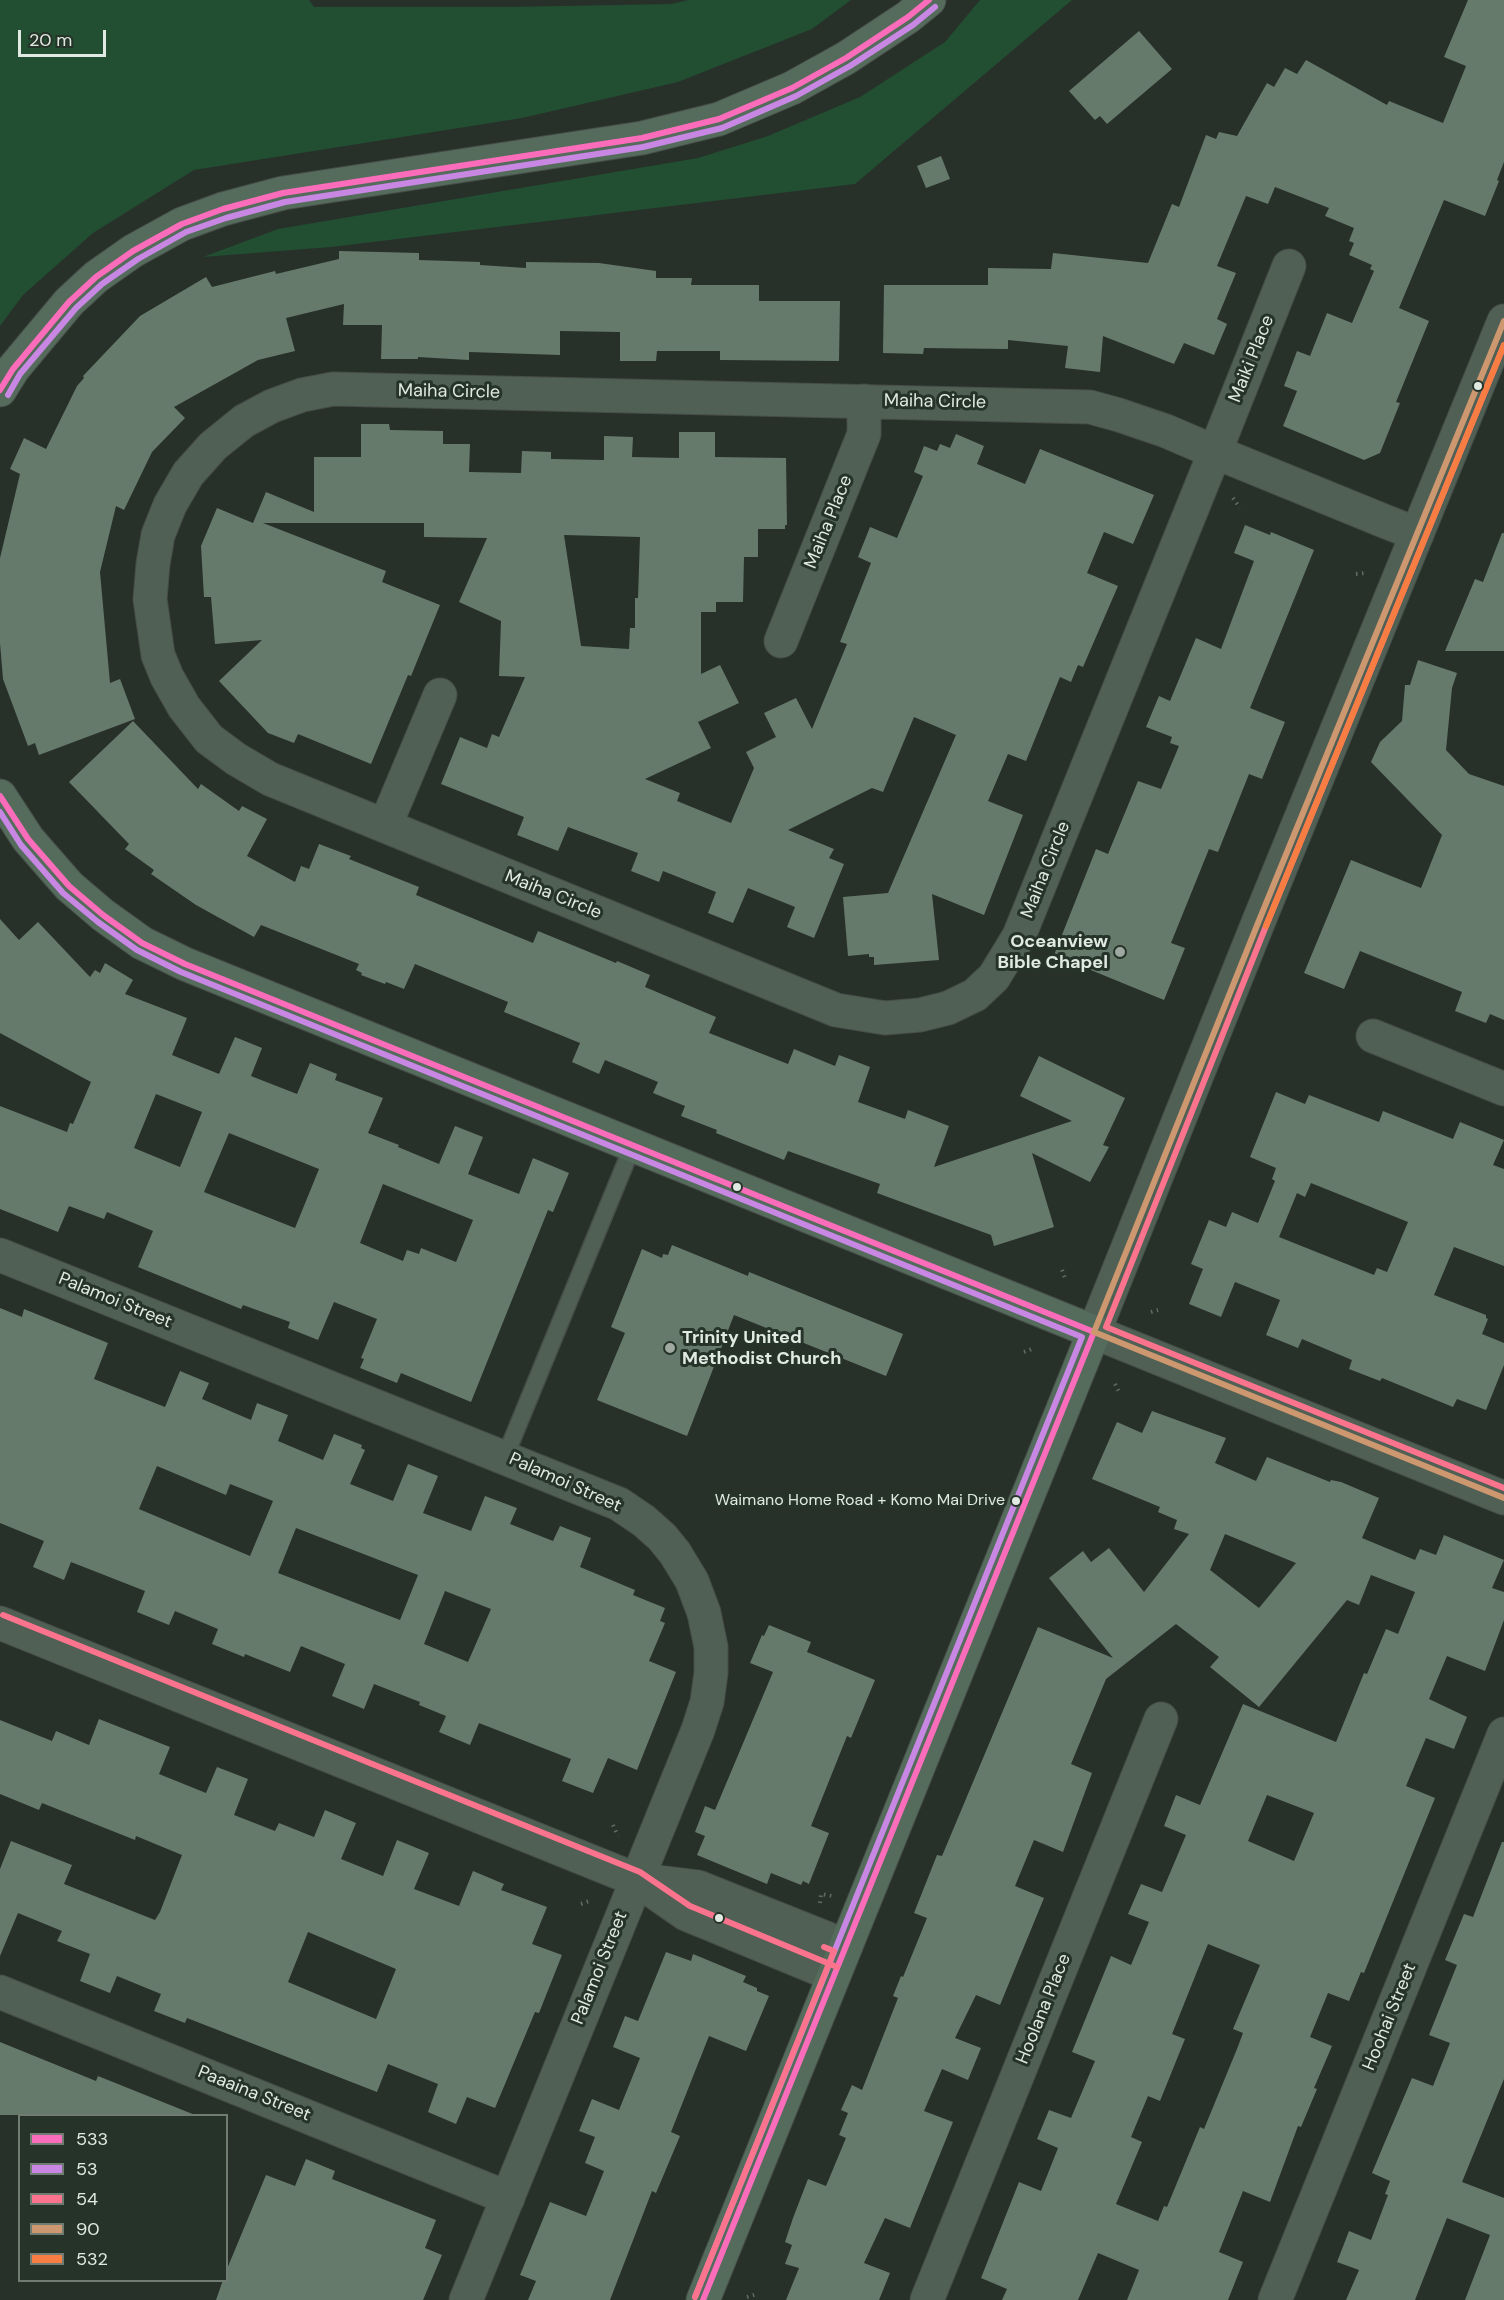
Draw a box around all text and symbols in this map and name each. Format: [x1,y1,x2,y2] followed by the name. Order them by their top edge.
[21,18,110,56] scale bar
[29,28,72,52] text: 20 m
[1225,312,1279,406] street label: Maiki Place
[398,380,500,404] street label: Maiha Circle
[1472,380,1484,392] unlabelled marker
[884,390,986,414] street label: Maiha Circle
[800,472,858,572] street label: Maiha Place
[1017,819,1075,921] street label: Maiha Circle
[502,866,604,924] street label: Maiha Circle
[998,931,1108,974] place label: Oceanview Bible Chapel
[1113,945,1127,959] marker: Oceanview Bible Chapel
[731,1181,743,1193] unlabelled marker
[55,1268,175,1334] street label: Palamoi Street
[682,1327,841,1370] place label: Trinity United Methodist Church
[663,1341,677,1355] marker: Trinity United Methodist Church
[506,1449,624,1517] street label: Palamoi Street
[715,1491,1005,1511] place label: Waimano Home Road + Komo Mai Drive
[1010,1495,1022,1507] marker: Waimano Home Road + Komo Mai Drive
[567,1908,633,2028] street label: Palamoi Street
[713,1912,725,1924] unlabelled marker
[1012,1951,1076,2067] street label: Hoolana Place
[1359,1960,1421,2074] street label: Hoohai Street
[194,2062,314,2126] street label: Paaaina Street
[18,2114,228,2282] legend
[76,2127,108,2151] text: 533
[76,2157,98,2181] text: 53
[76,2187,98,2211] text: 54
[76,2217,100,2241] text: 90
[76,2247,108,2271] text: 532

